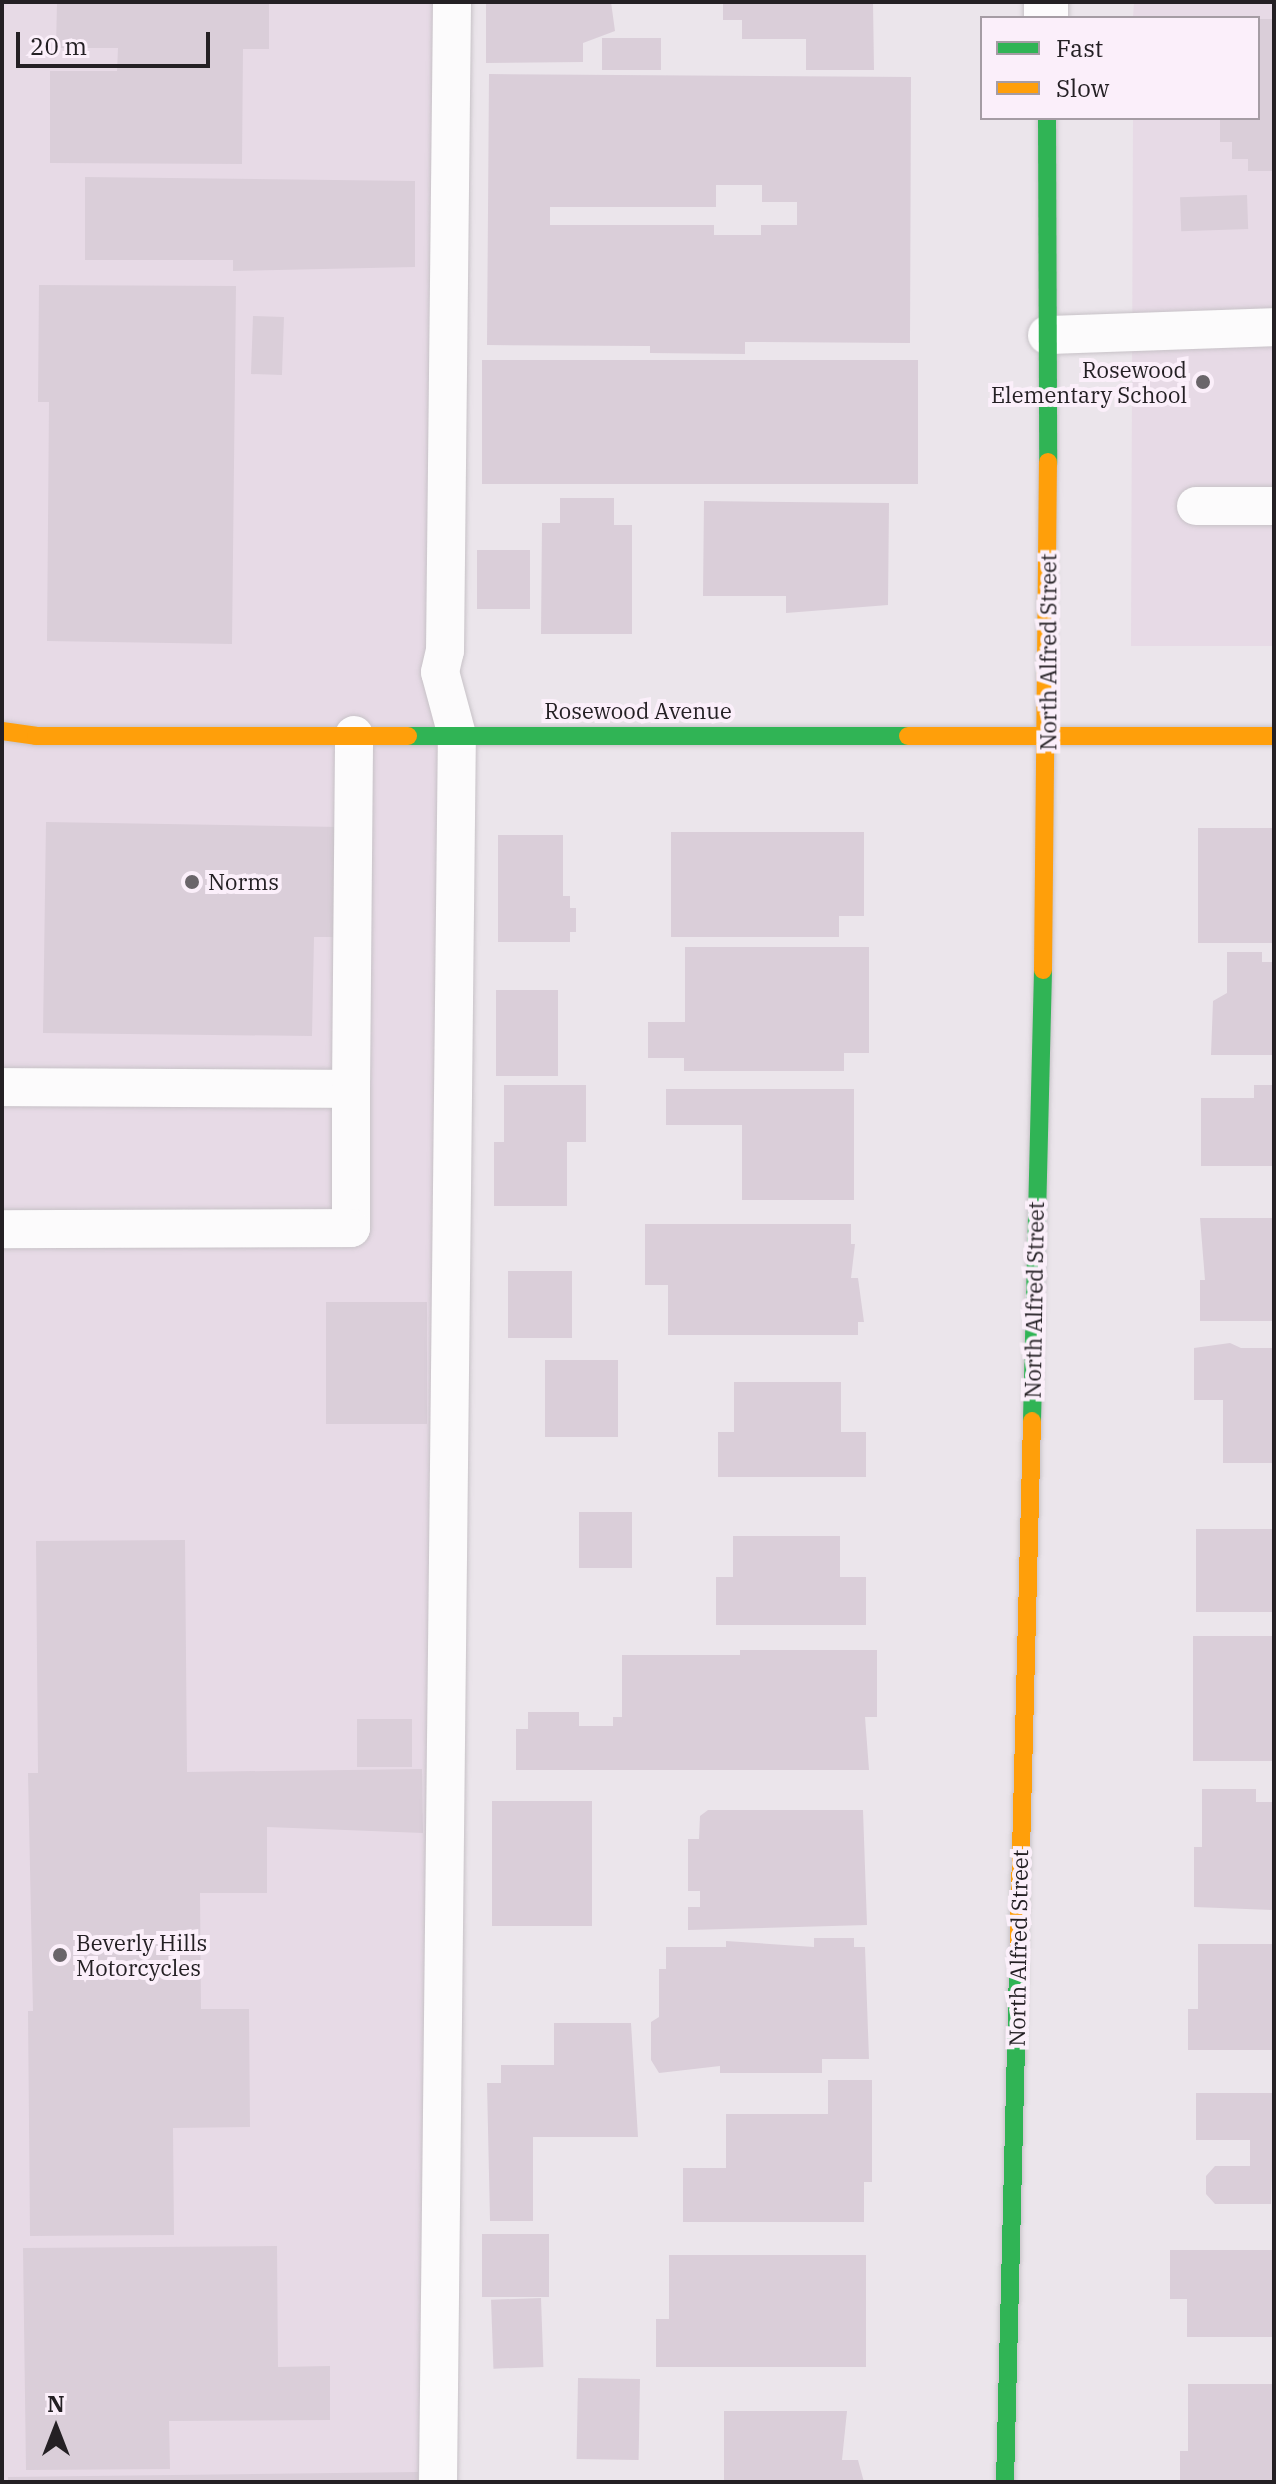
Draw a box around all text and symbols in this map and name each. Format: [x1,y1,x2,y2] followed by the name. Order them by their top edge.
[20,16,214,66] scale bar
[980,16,1260,120] legend
[30,30,87,62] text: 20 m
[1056,32,1103,64] text: Fast
[1056,72,1109,104] text: Slow
[991,356,1187,408] place label: Rosewood Elementary School
[1194,373,1212,391] marker: Rosewood Elementary School
[1035,553,1061,751] street label: North Alfred Street
[544,698,732,724] street label: Rosewood Avenue
[208,869,279,895] place label: Norms
[183,873,201,891] marker: Norms
[1019,1201,1049,1399] street label: North Alfred Street
[1003,1849,1033,2047] street label: North Alfred Street
[76,1929,207,1980] place label: Beverly Hills Motorcycles
[51,1946,69,1964] marker: Beverly Hills Motorcycles
[16,2388,96,2468] north arrow
[47,2389,65,2418] text: N

